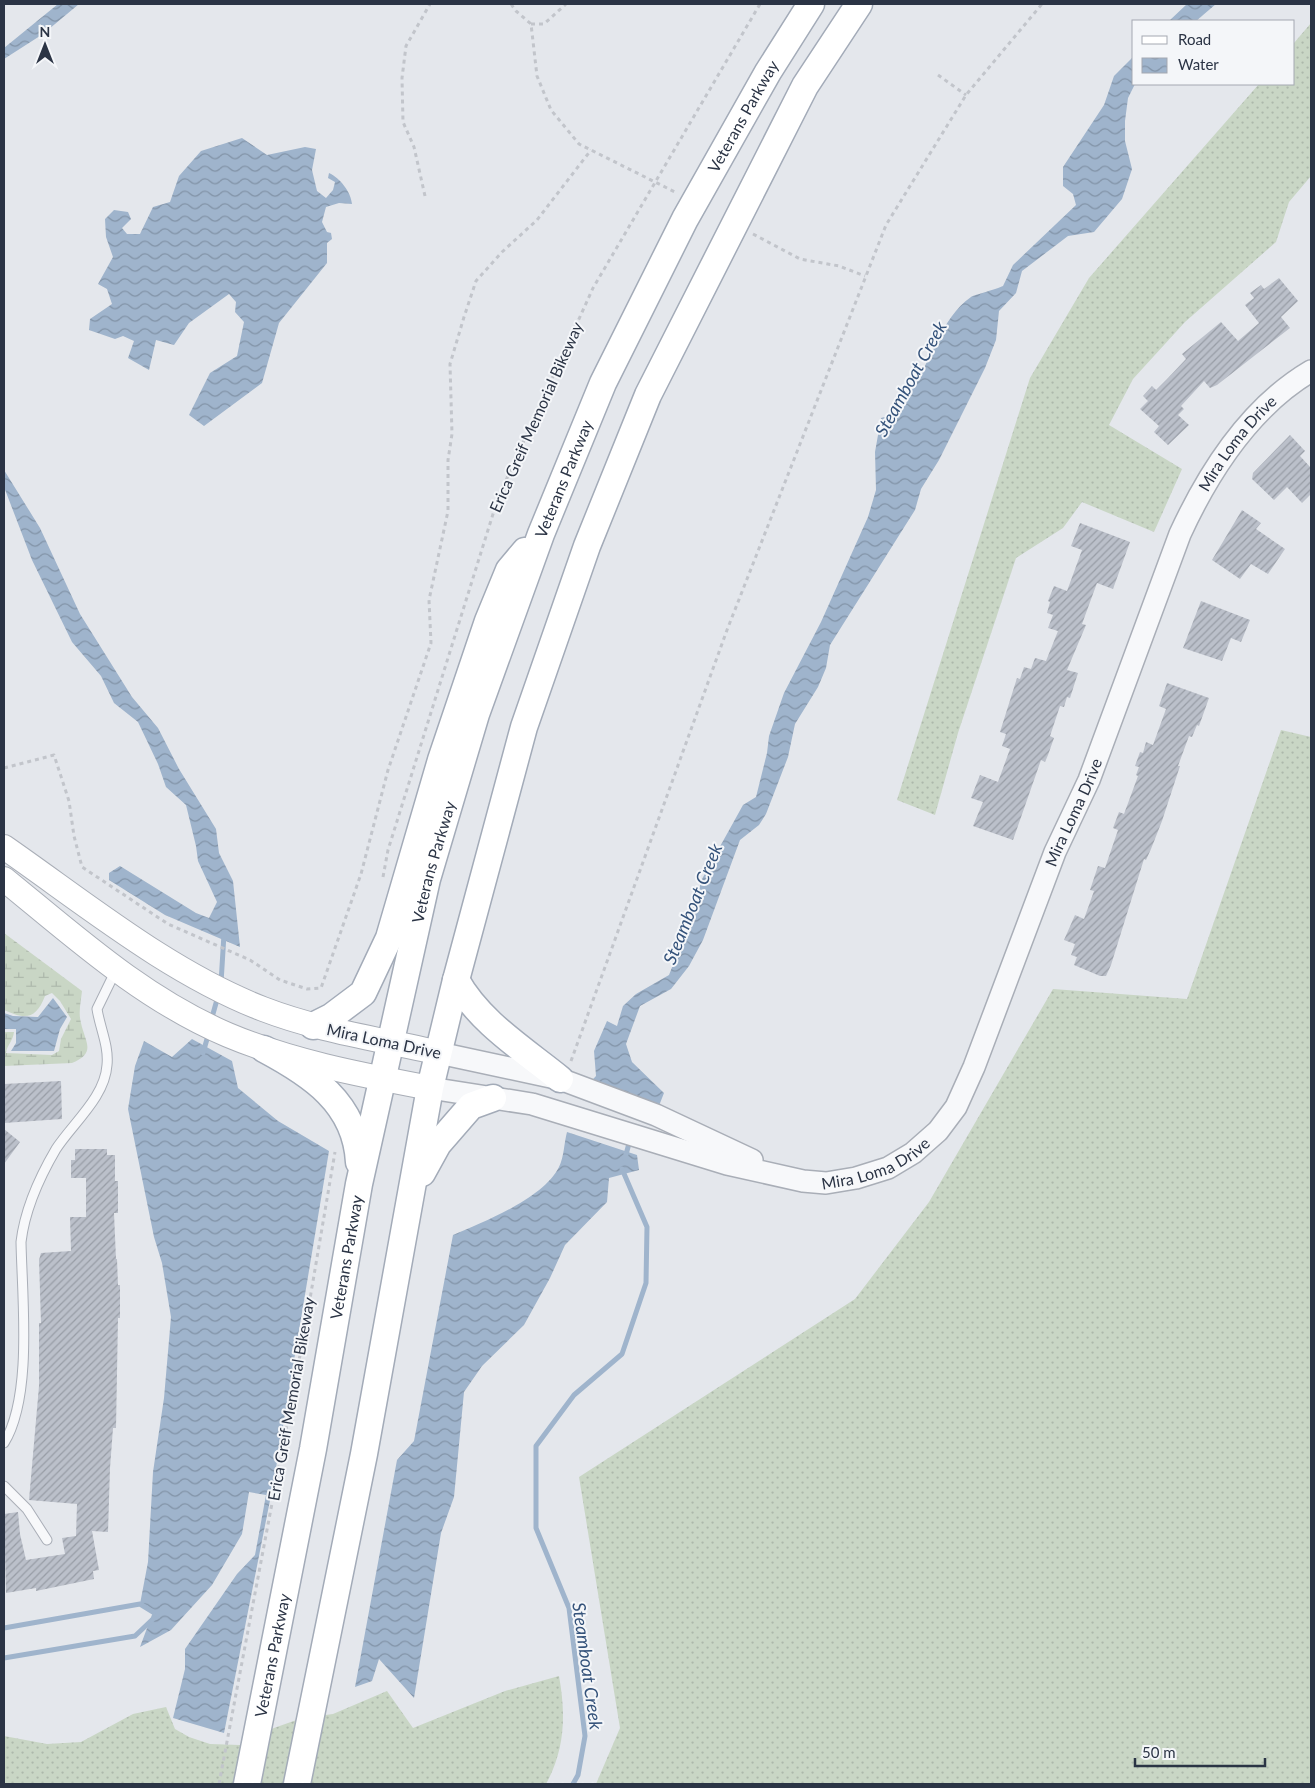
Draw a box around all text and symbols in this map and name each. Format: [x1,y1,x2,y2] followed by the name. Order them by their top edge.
[20,20,70,70] north arrow
[1132,20,1295,85] legend
[40,23,50,40] text: N
[1178,30,1211,48] text: Road
[1178,55,1219,73] text: Water
[703,56,782,175] street label: Veterans Parkway
[869,317,951,440] water label: Steamboat Creek
[485,318,587,515] street label: Erica Greif Memorial Bikeway
[1194,391,1280,494] street label: Mira Loma Drive
[531,416,596,540] street label: Veterans Parkway
[1041,756,1105,869] street label: Mira Loma Drive
[408,798,459,925] street label: Veterans Parkway
[658,840,726,967] water label: Steamboat Creek
[325,1019,443,1062] street label: Mira Loma Drive
[820,1133,933,1193] street label: Mira Loma Drive
[326,1193,366,1321] street label: Veterans Parkway
[263,1295,318,1502] street label: Erica Greif Memorial Bikeway
[250,1591,293,1719] street label: Veterans Parkway
[568,1601,608,1731] water label: Steamboat Creek
[1135,1736,1265,1768] scale bar
[1142,1743,1176,1761] text: 50 m

